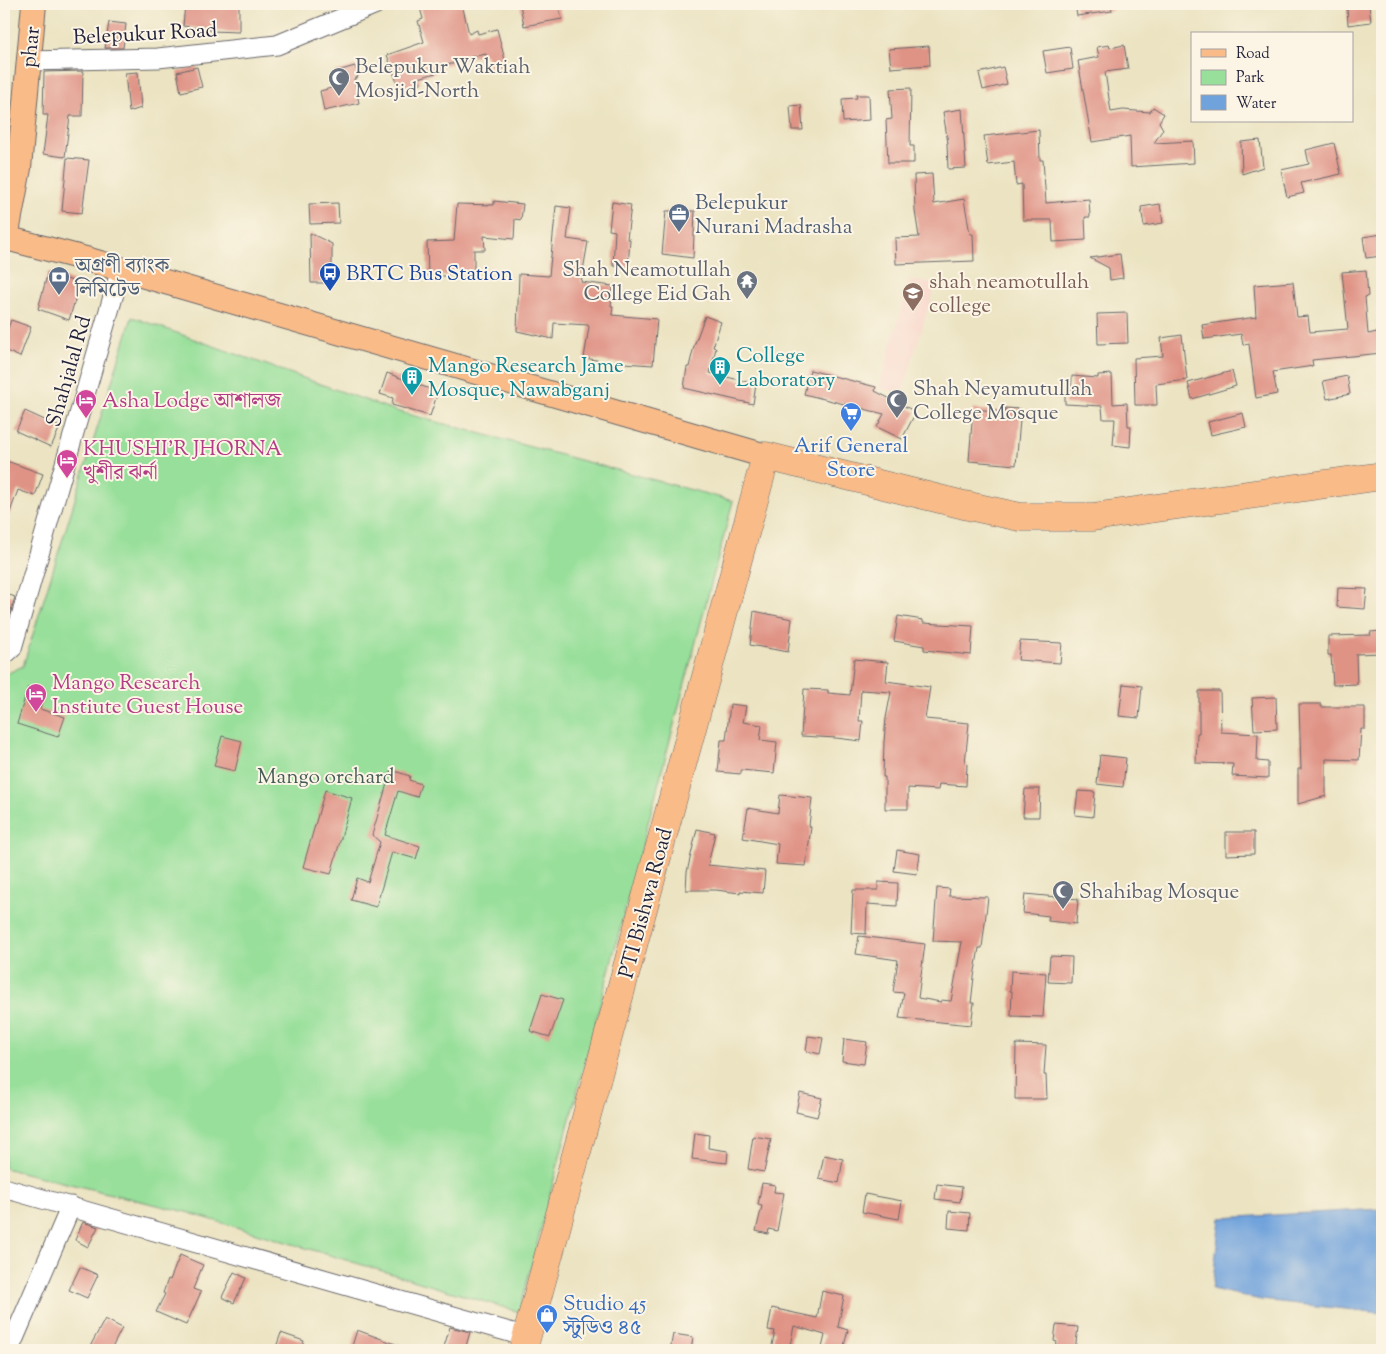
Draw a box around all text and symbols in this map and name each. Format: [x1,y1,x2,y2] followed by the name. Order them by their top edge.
[72,16,218,54] street label: Belepukur Road
[15,25,49,69] street label: phar
[1191,32,1354,122] legend
[1236,44,1270,65] text: Road
[355,53,531,107] place label: Belepukur Waktiah Mosjid-North
[327,66,351,97] mosque icon: Belepukur Waktiah Mosjid-North
[1236,68,1265,89] text: Park
[1236,94,1277,115] text: Water
[695,189,853,243] place label: Belepukur Nurani Madrasha
[667,202,691,233] office icon: Belepukur Nurani Madrasha
[74,252,171,306] place label: অগ্রণী ব্যাংক লিমিটেড
[562,256,731,310] place label: Shah Neamotullah College Eid Gah
[346,260,513,290] place label: BRTC Bus Station
[318,261,342,292] bus stop icon: BRTC Bus Station
[47,265,71,296] bank icon: অগ্রণী ব্যাংক লিমিটেড
[929,268,1089,322] place label: shah neamotullah college
[735,269,759,300] temple icon: Shah Neamotullah College Eid Gah
[901,281,925,312] school or university icon: shah neamotullah college
[40,312,100,431] street label: Shahjalal Rd
[736,342,836,396] place label: College Laboratory
[428,352,624,406] place label: Mango Research Jame Mosque, Nawabganj
[708,355,732,386] building icon: College Laboratory
[400,365,424,396] building icon: Mango Research Jame Mosque, Nawabganj
[913,375,1093,429] place label: Shah Neyamutullah College Mosque
[102,387,283,417] place label: Asha Lodge আশালজ
[74,388,98,419] hotel icon: Asha Lodge আশালজ
[885,388,909,419] mosque icon: Shah Neyamutullah College Mosque
[839,401,863,432] supermarket icon: Arif General Store
[794,432,908,486] place label: Arif General Store
[83,435,282,489] place label: KHUSHI'R JHORNA খুশীর ঝর্না
[55,448,79,479] hotel icon: KHUSHI'R JHORNA খুশীর ঝর্না
[52,669,243,723] place label: Mango Research Instiute Guest House
[24,682,48,713] hotel icon: Mango Research Instiute Guest House
[257,763,395,793] park label: Mango orchard
[612,825,681,982] street label: PTI Bishwa Road
[1079,878,1239,908] place label: Shahibag Mosque
[1051,879,1075,910] mosque icon: Shahibag Mosque
[562,1290,646,1344] place label: Studio 45 স্টুডিও ৪৫
[535,1303,559,1334] shop icon: Studio 45 স্টুডিও ৪৫

